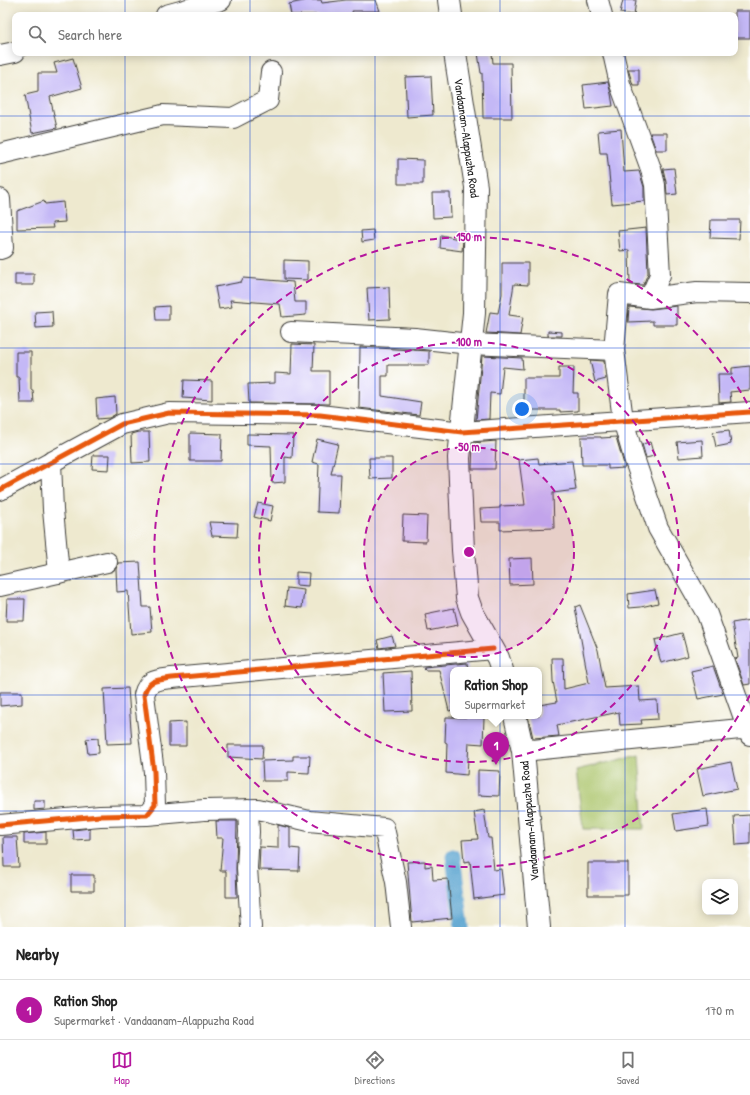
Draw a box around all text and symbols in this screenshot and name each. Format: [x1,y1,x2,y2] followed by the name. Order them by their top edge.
[12,12,738,56] search box
[26,23,48,45] icon: search
[58,24,122,45] text: Search here
[450,77,484,199] street label: Vandaanam-Alappuzha Road
[456,228,482,245] text: 150 m
[456,333,482,350] text: 100 m
[512,399,532,419] your location
[458,438,480,455] text: 50 m
[462,545,476,559] centre of rings
[450,667,542,719] popup
[464,674,528,695] text: Ration Shop
[464,695,525,713] text: Supermarket
[483,732,509,765] pin: 1
[515,760,543,882] street label: Vandaanam-Alappuzha Road
[702,879,738,915] map controls
[702,879,738,915] button: layers
[16,942,59,965] text: Nearby
[54,990,117,1011] text: Ration Shop
[27,1001,31,1019] text: 1
[705,1001,734,1019] text: 170 m
[54,1011,254,1029] text: Supermarket · Vandaanam-Alappuzha Road
[111,1049,133,1087] tab: Map
[355,1049,395,1087] tab: Directions
[617,1049,639,1087] tab: Saved

